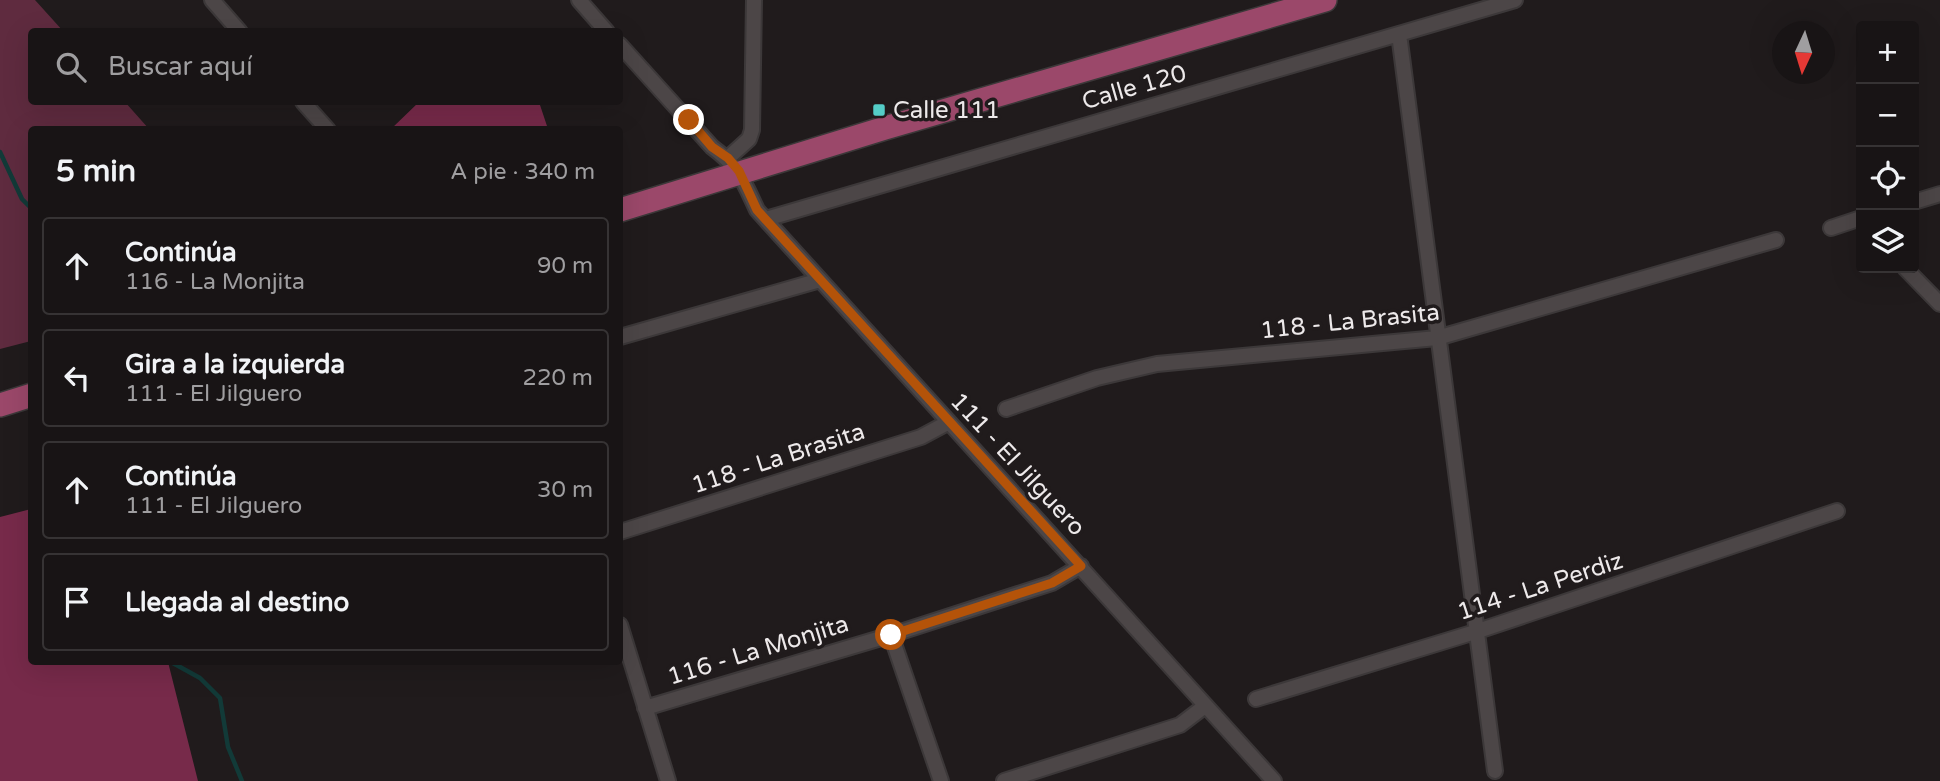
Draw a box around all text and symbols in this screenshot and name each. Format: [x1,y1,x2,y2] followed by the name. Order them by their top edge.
[1772,21,1835,84] north arrow
[1856,21,1919,273] map controls
[1856,21,1919,84] button: +
[28,28,623,105] search box
[52,48,90,86] icon: search
[108,51,253,82] text: Buscar aquí
[1079,59,1190,116] street label: Calle 120
[1856,84,1919,147] button: −
[893,96,1000,125] place label: Calle 111
[871,102,887,118] marker: Calle 111
[673,104,704,135] route end
[1856,147,1919,210] button: locate
[56,153,136,190] text: 5 min
[450,158,595,186] text: A pie · 340 m
[1856,210,1919,273] button: layers
[125,237,237,268] text: Continúa
[58,247,96,285] icon: ahead
[537,252,593,280] text: 90 m
[125,268,305,296] text: 116 - La Monjita
[1259,298,1441,345] street label: 118 - La Brasita
[125,349,345,380] text: Gira a la izquierda
[58,359,96,397] icon: left
[523,364,593,392] text: 220 m
[125,380,302,408] text: 111 - El Jilguero
[944,387,1091,542] street label: 111 - El Jilguero
[688,417,868,500] street label: 118 - La Brasita
[125,461,237,492] text: Continúa
[58,471,96,509] icon: ahead
[537,476,593,504] text: 30 m
[125,492,302,520] text: 111 - El Jilguero
[1454,546,1627,627] street label: 114 - La Perdiz
[58,583,96,621] icon: arrive
[125,587,349,618] text: Llegada al destino
[664,609,852,692] street label: 116 - La Monjita
[875,619,906,650] route start

